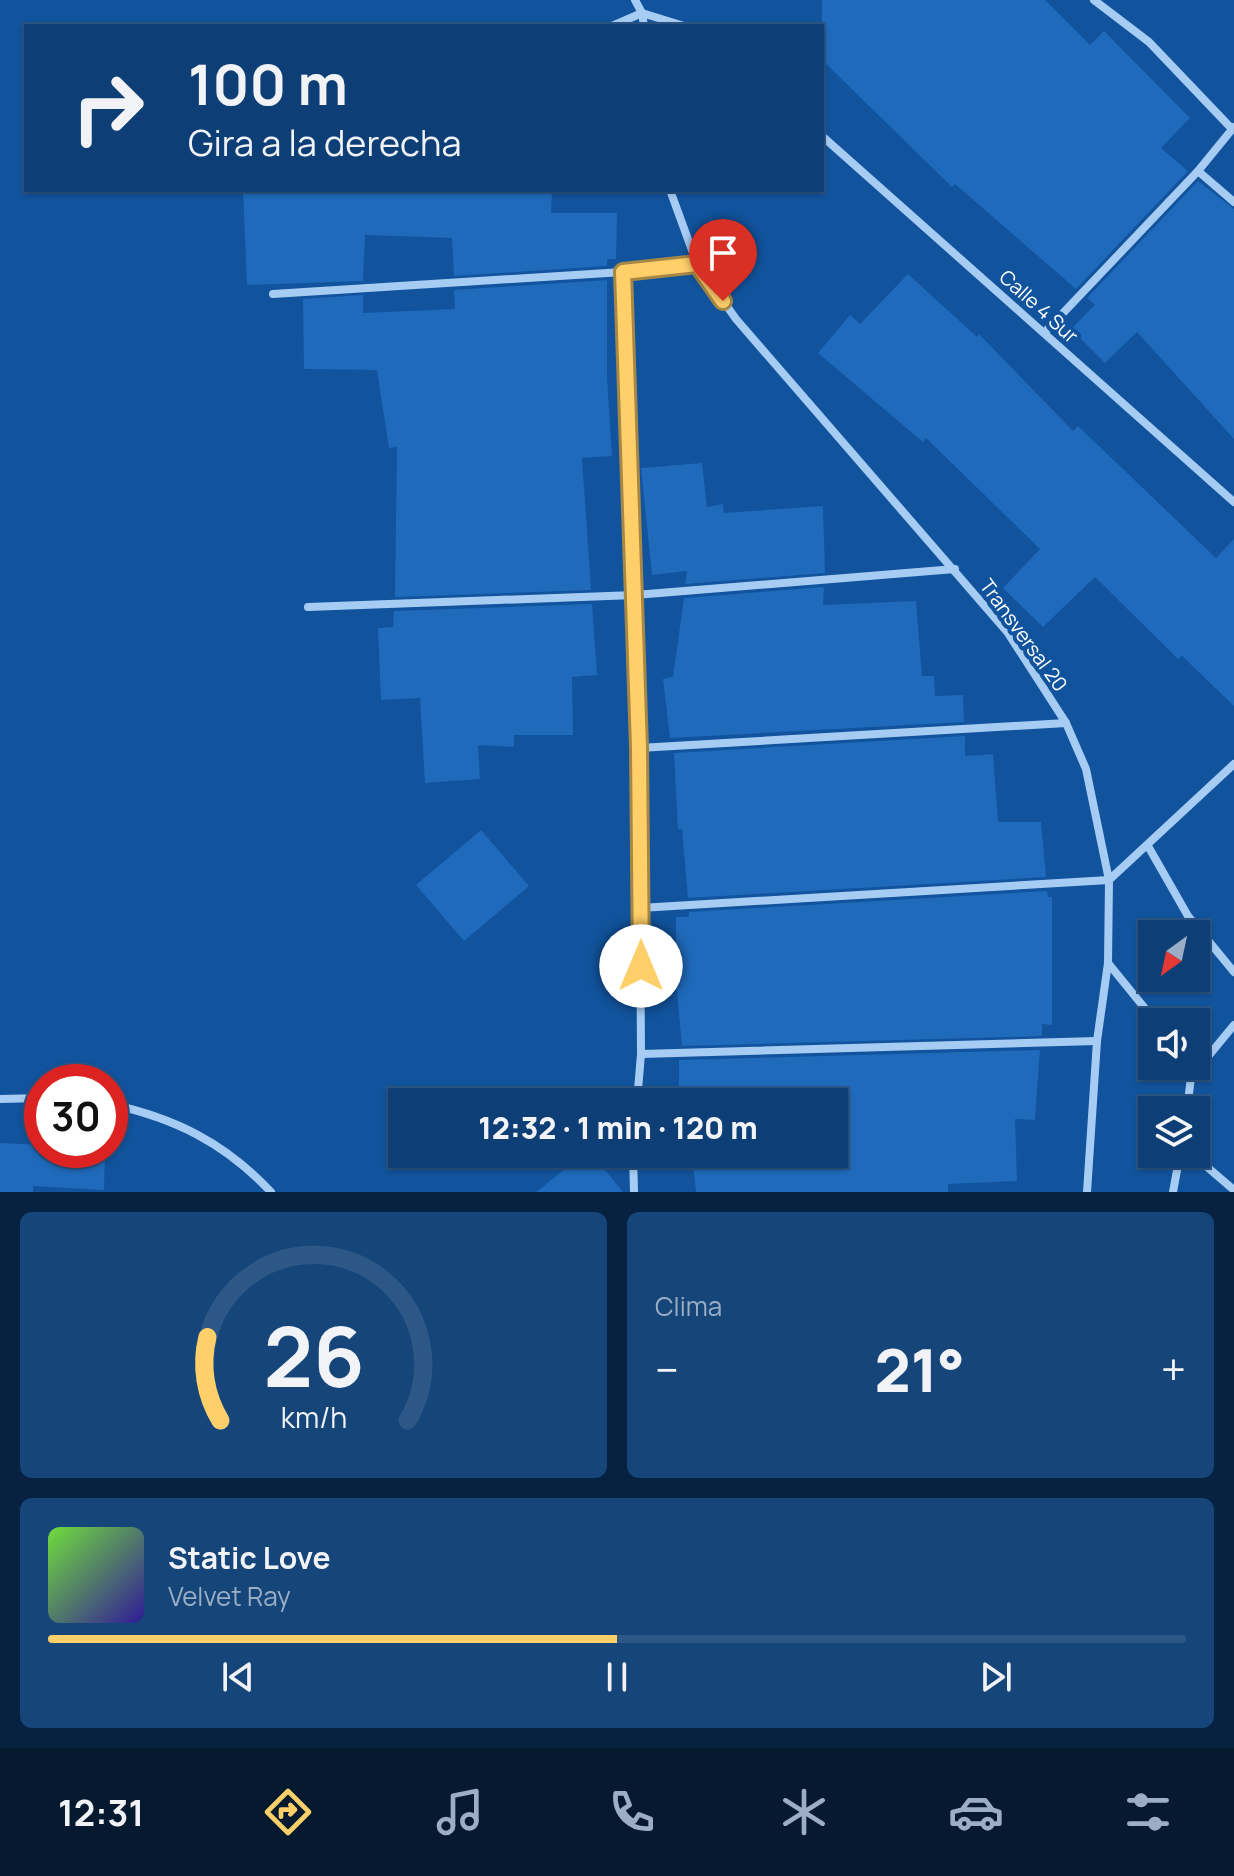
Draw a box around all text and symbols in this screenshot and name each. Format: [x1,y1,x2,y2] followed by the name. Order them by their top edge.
[188,45,348,122] text: 100 m
[56,56,160,160] icon: right
[188,118,461,167] text: Gira a la derecha
[689,219,757,301] pin
[701,231,745,275] icon: arrive
[994,263,1084,349] street label: Calle 4 Sur
[974,573,1074,697] street label: Transversal 20
[1138,920,1210,992] north arrow
[1138,920,1210,1168] map controls
[599,924,683,1008] position arrow
[1138,1008,1210,1080] button: sound
[24,1064,128,1168] speed limit sign: 30
[1138,1096,1210,1168] button: layers
[478,1107,758,1148] text: 12:32 · 1 min · 120 m
[655,1288,722,1324] text: Clima
[263,1298,364,1412] text: 26
[874,1328,965,1410] text: 21°
[655,1339,679,1399] text: −
[1161,1339,1186,1399] text: +
[280,1398,347,1437] text: km/h
[168,1537,331,1578] text: Static Love
[168,1578,291,1614] text: Velvet Ray
[216,1655,260,1699] icon: previous
[595,1655,639,1699] icon: pause
[974,1655,1018,1699] icon: next
[260,1784,316,1840] icon: directions
[432,1784,488,1840] icon: music
[604,1784,660,1840] icon: phone
[776,1784,832,1840] icon: climate
[948,1784,1004,1840] icon: car
[1120,1784,1176,1840] icon: filters
[58,1788,144,1837] text: 12:31

